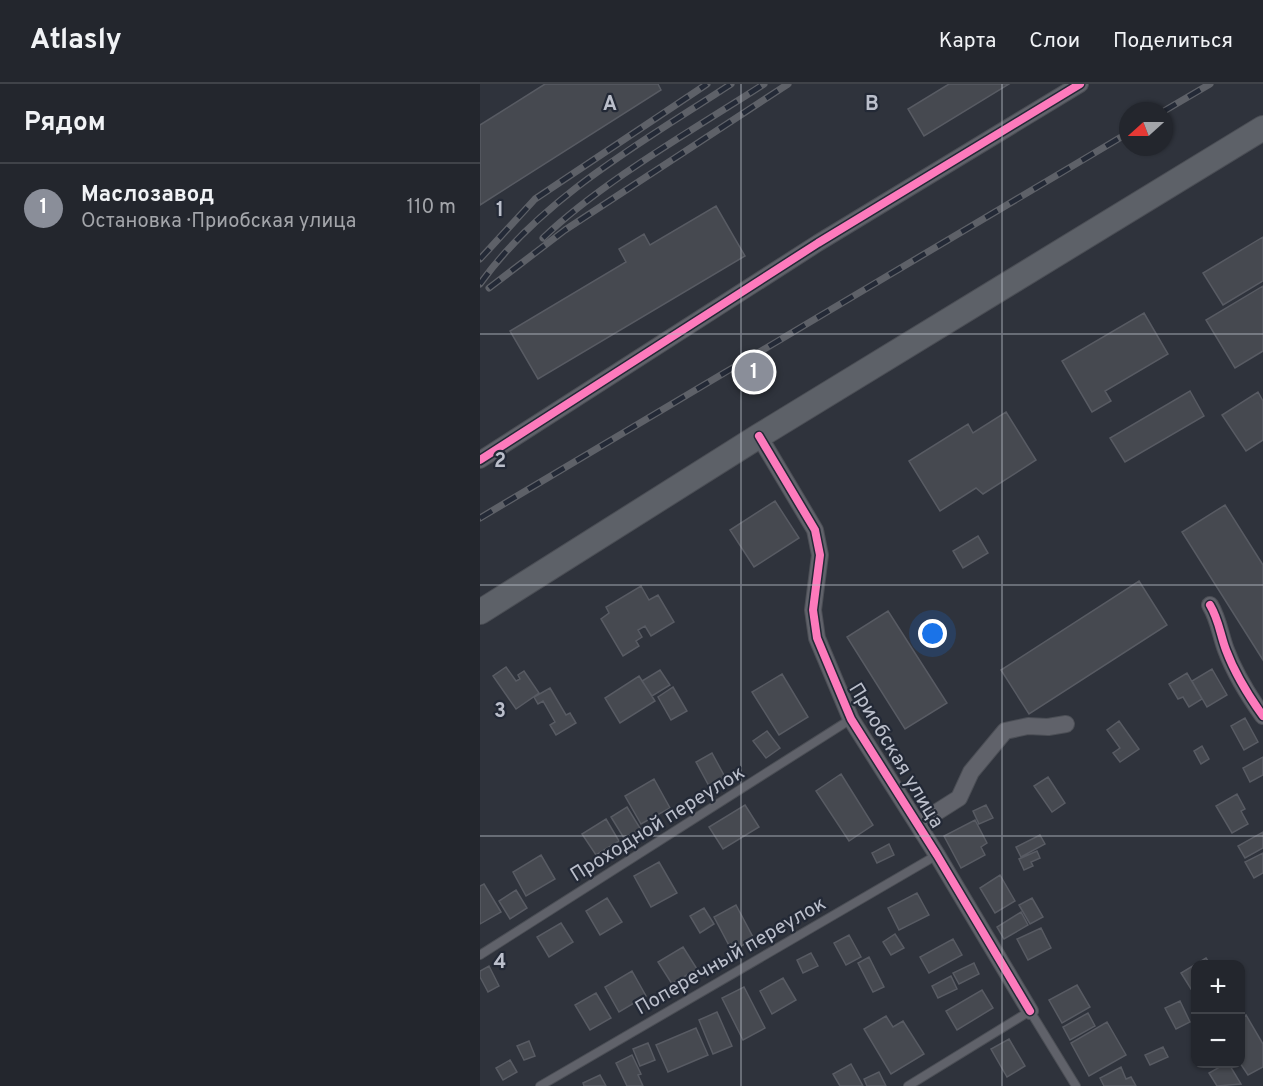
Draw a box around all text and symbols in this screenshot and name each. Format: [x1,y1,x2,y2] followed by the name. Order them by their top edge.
[30,23,122,59] text: Atlasly
[939,28,996,55] text: Карта
[1029,28,1080,55] text: Слои
[1113,28,1233,55] text: Поделиться
[603,92,617,118] text: A
[865,92,879,118] text: B
[1119,102,1173,156] north arrow
[24,107,106,140] text: Рядом
[81,182,214,209] text: Маслозавод
[40,195,48,221] text: 1
[407,195,456,221] text: 110 m
[496,198,504,224] text: 1
[81,209,356,235] text: Остановка · Приобская улица
[734,350,774,394] pin: 1
[494,449,506,475] text: 2
[918,619,947,648] your location
[842,679,949,834] street label: Приобская улица
[494,699,506,725] text: 3
[566,760,750,889] street label: Проходной переулок
[631,891,831,1022] street label: Поперечный переулок
[494,950,506,976] text: 4
[1191,960,1245,1068] map controls
[1191,960,1245,1014] button: +
[1191,1014,1245,1068] button: −

